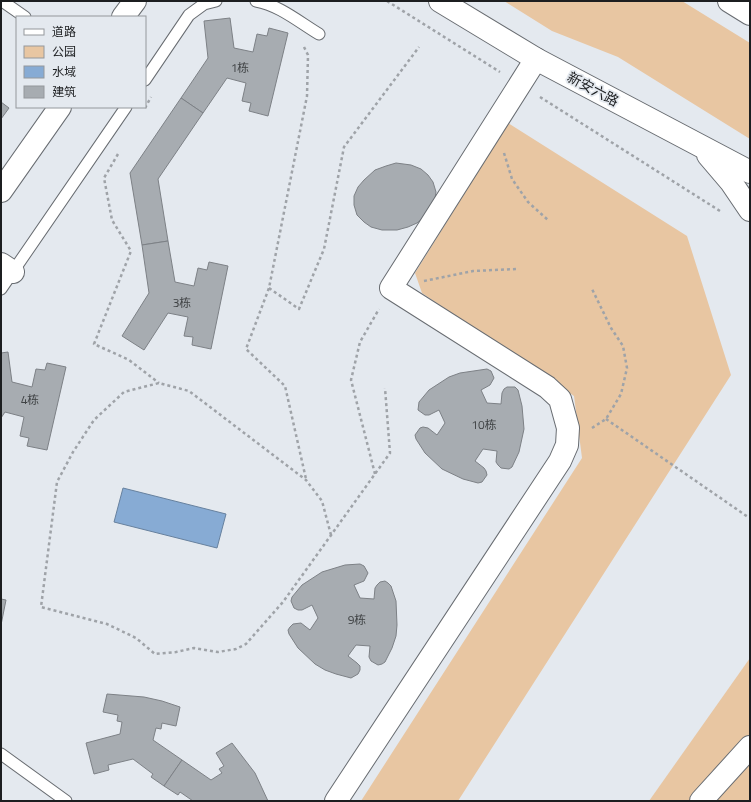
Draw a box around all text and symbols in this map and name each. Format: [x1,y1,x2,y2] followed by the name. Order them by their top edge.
[16,16,146,108] legend
[52,22,76,41] text: 道路
[52,42,76,61] text: 公园
[231,58,249,77] house number: 1栋
[52,62,76,81] text: 水域
[564,66,623,111] street label: 新安六路
[52,82,76,101] text: 建筑
[173,293,191,312] house number: 3栋
[21,390,39,409] house number: 4栋
[471,415,497,434] house number: 10栋
[348,610,366,629] house number: 9栋

